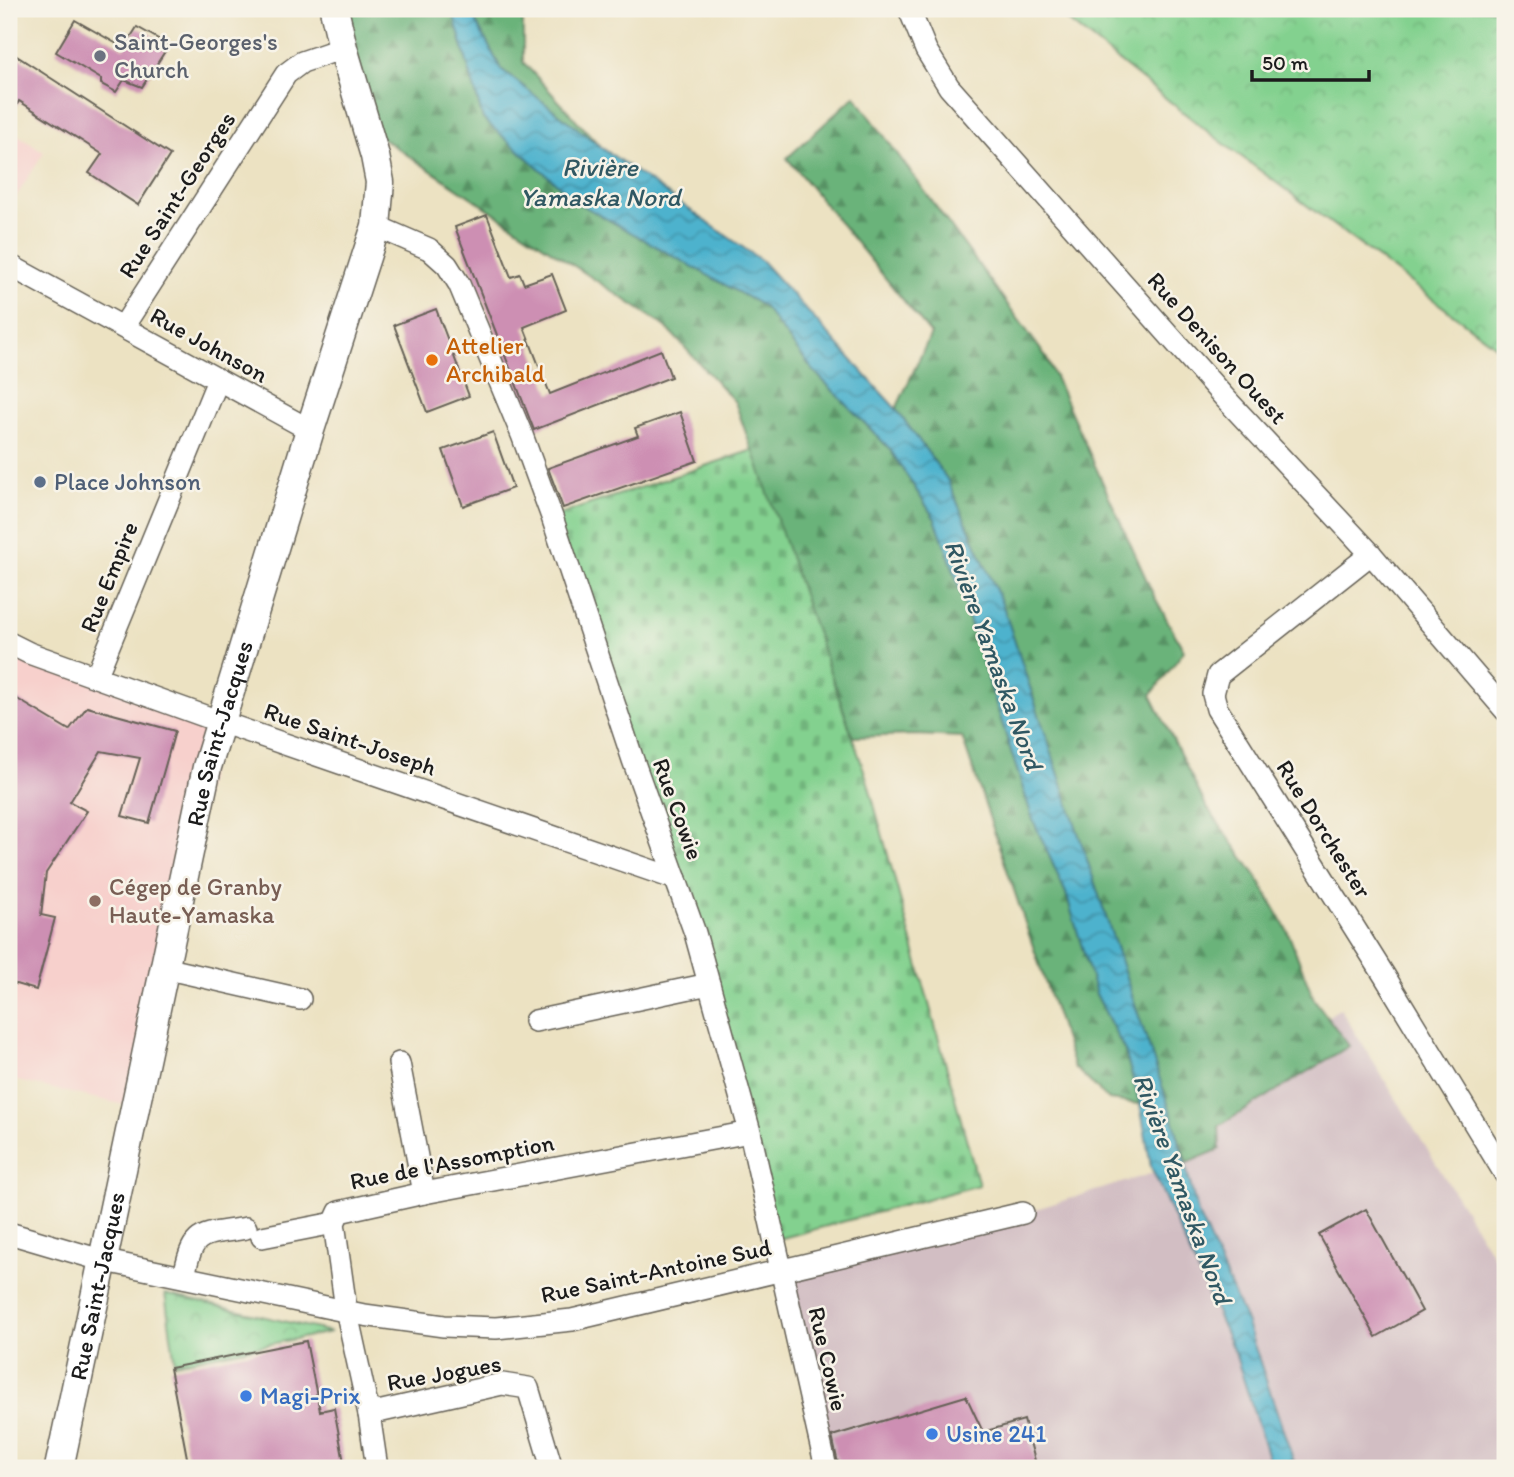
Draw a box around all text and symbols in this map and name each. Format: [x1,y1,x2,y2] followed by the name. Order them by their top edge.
[114,27,278,84] place label: Saint-Georges's Church
[1252,38,1369,82] scale bar
[92,48,108,64] marker: Saint-Georges's Church
[1262,50,1309,75] text: 50 m
[112,106,241,284] street label: Rue Saint-Georges
[520,151,683,213] water label: Rivière Yamaska Nord
[1141,266,1293,430] street label: Rue Denison Ouest
[145,300,274,389] street label: Rue Johnson
[446,331,545,388] place label: Attelier Archibald
[424,352,440,368] marker: Attelier Archibald
[54,467,201,496] place label: Place Johnson
[32,474,48,490] marker: Place Johnson
[73,517,144,636] street label: Rue Empire
[937,536,1051,776] water label: Rivière Yamaska Nord
[180,637,259,829] street label: Rue Saint-Jacques
[260,695,440,782] street label: Rue Saint-Joseph
[647,754,710,864] street label: Rue Cowie
[1270,754,1379,903] street label: Rue Dorchester
[109,872,282,929] place label: Cégep de Granby Haute-Yamaska
[87,893,103,909] marker: Cégep de Granby Haute-Yamaska
[1126,1070,1240,1310] water label: Rivière Yamaska Nord
[347,1127,557,1196] street label: Rue de l'Assomption
[63,1189,131,1383] street label: Rue Saint-Jacques
[538,1232,774,1309] street label: Rue Saint-Antoine Sud
[802,1304,855,1414] street label: Rue Cowie
[385,1348,503,1397] street label: Rue Jogues
[260,1381,360,1410] place label: Magi-Prix
[238,1388,254,1404] marker: Magi-Prix
[946,1419,1046,1448] place label: Usine 241
[924,1426,940,1442] marker: Usine 241

